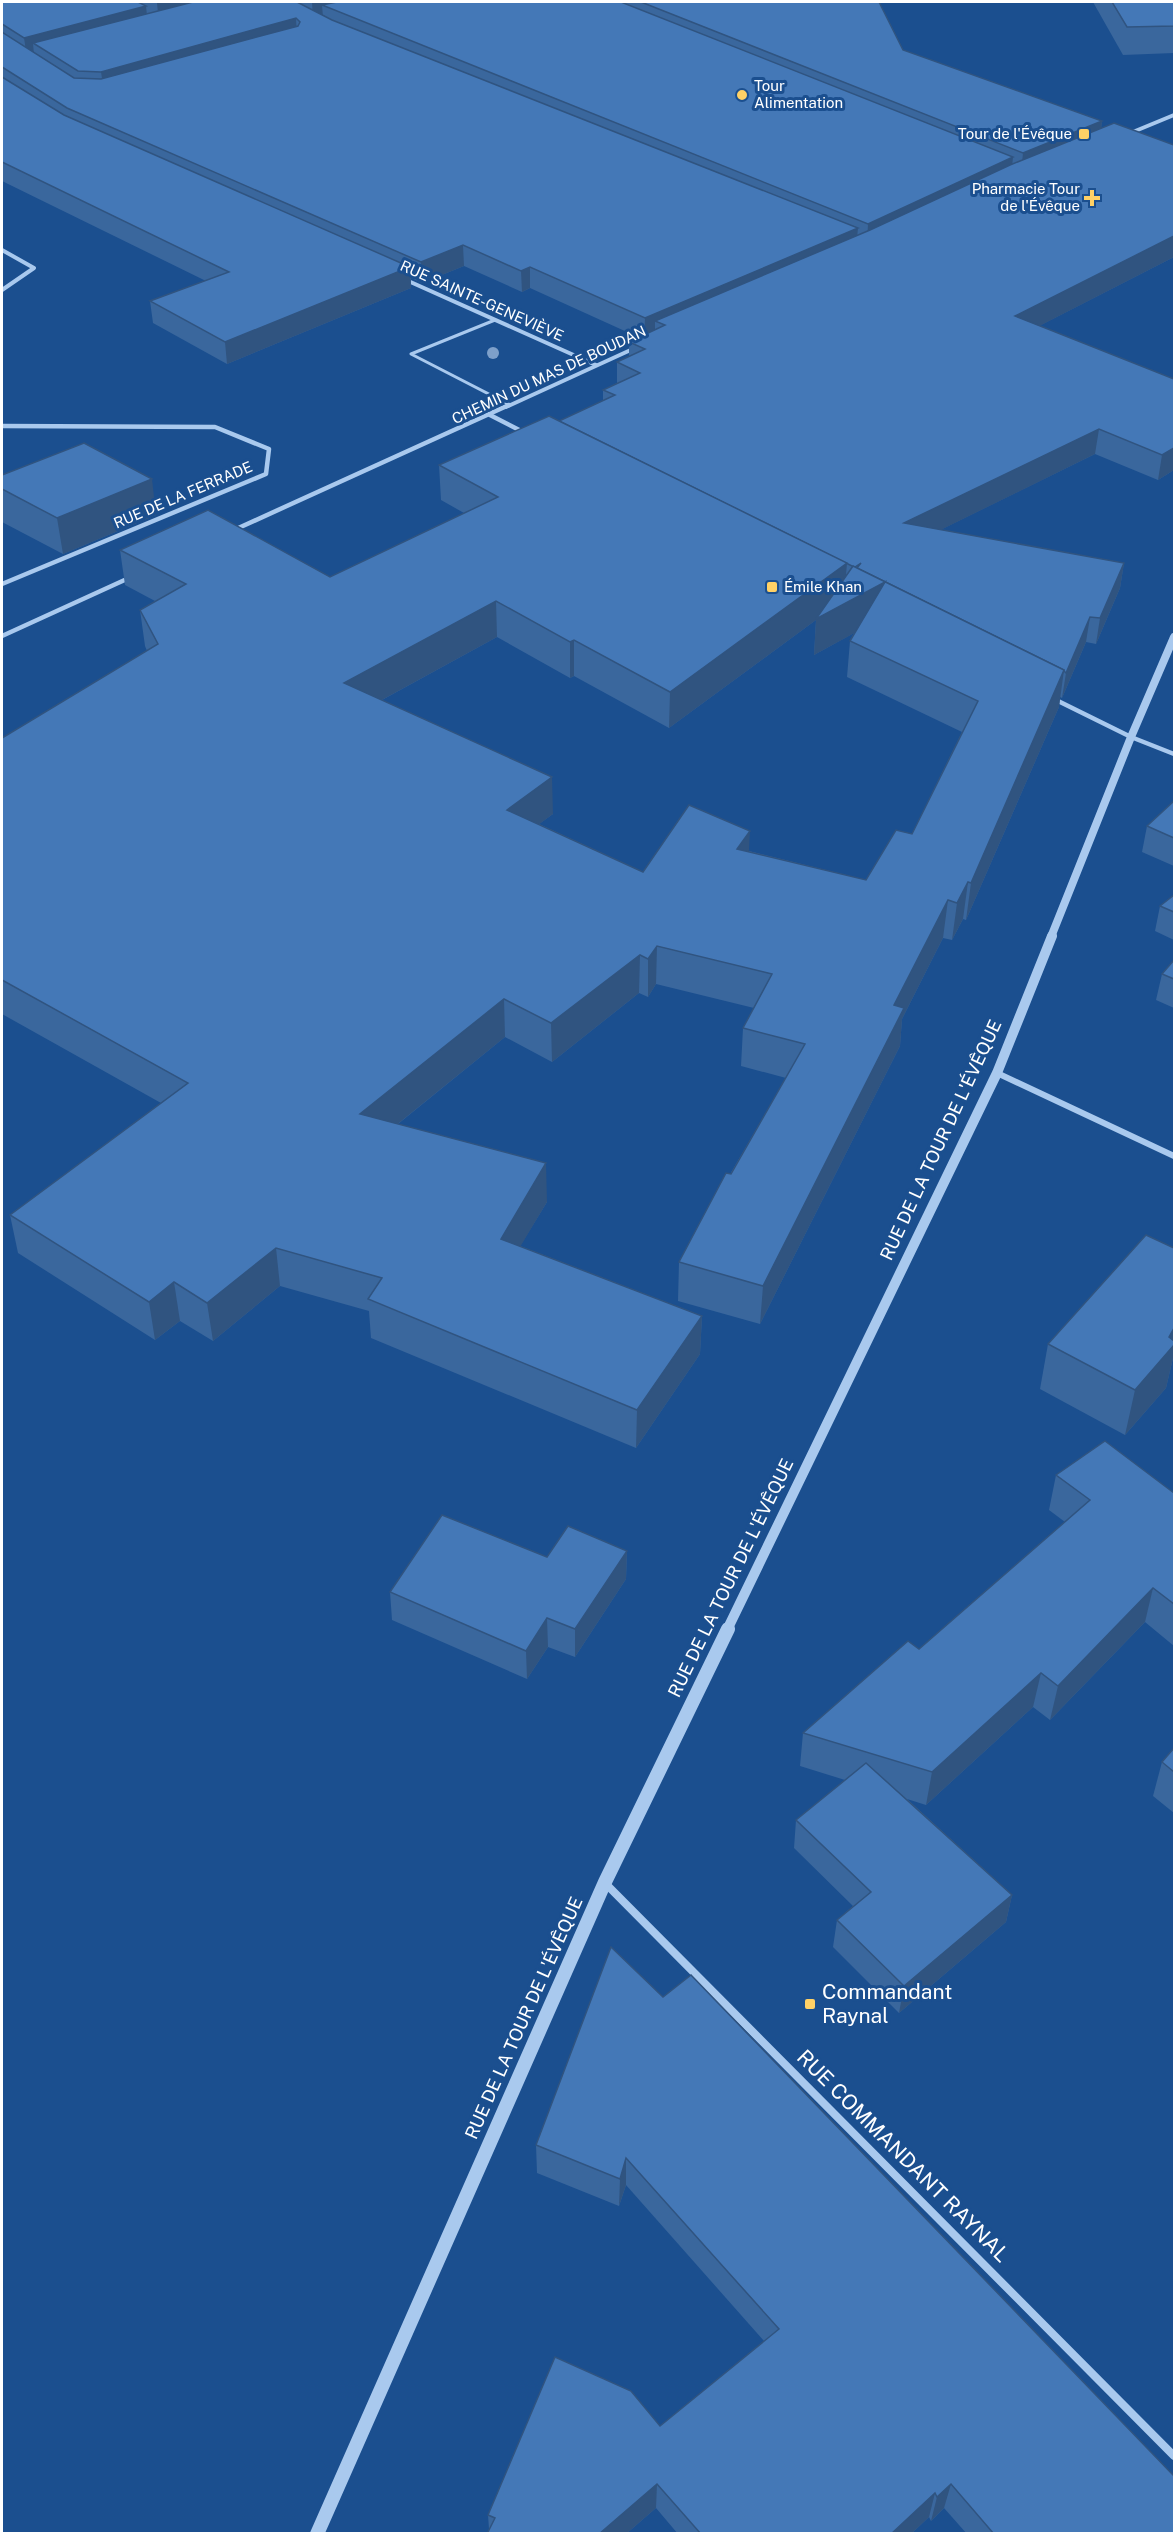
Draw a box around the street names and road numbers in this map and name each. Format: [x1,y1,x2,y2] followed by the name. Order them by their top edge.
[398,257,567,344] street label: RUE SAINTE-GENEVIÈVE
[449,322,649,427] street label: CHEMIN DU MAS DE BOUDAN
[111,458,255,531] street label: RUE DE LA FERRADE
[875,1016,1006,1263] street label: RUE DE LA TOUR DE L'ÉVÊQUE
[663,1455,798,1701] street label: RUE DE LA TOUR DE L'ÉVÊQUE
[460,1893,587,2142] street label: RUE DE LA TOUR DE L'ÉVÊQUE
[792,2044,1015,2267] street label: RUE COMMANDANT RAYNAL

